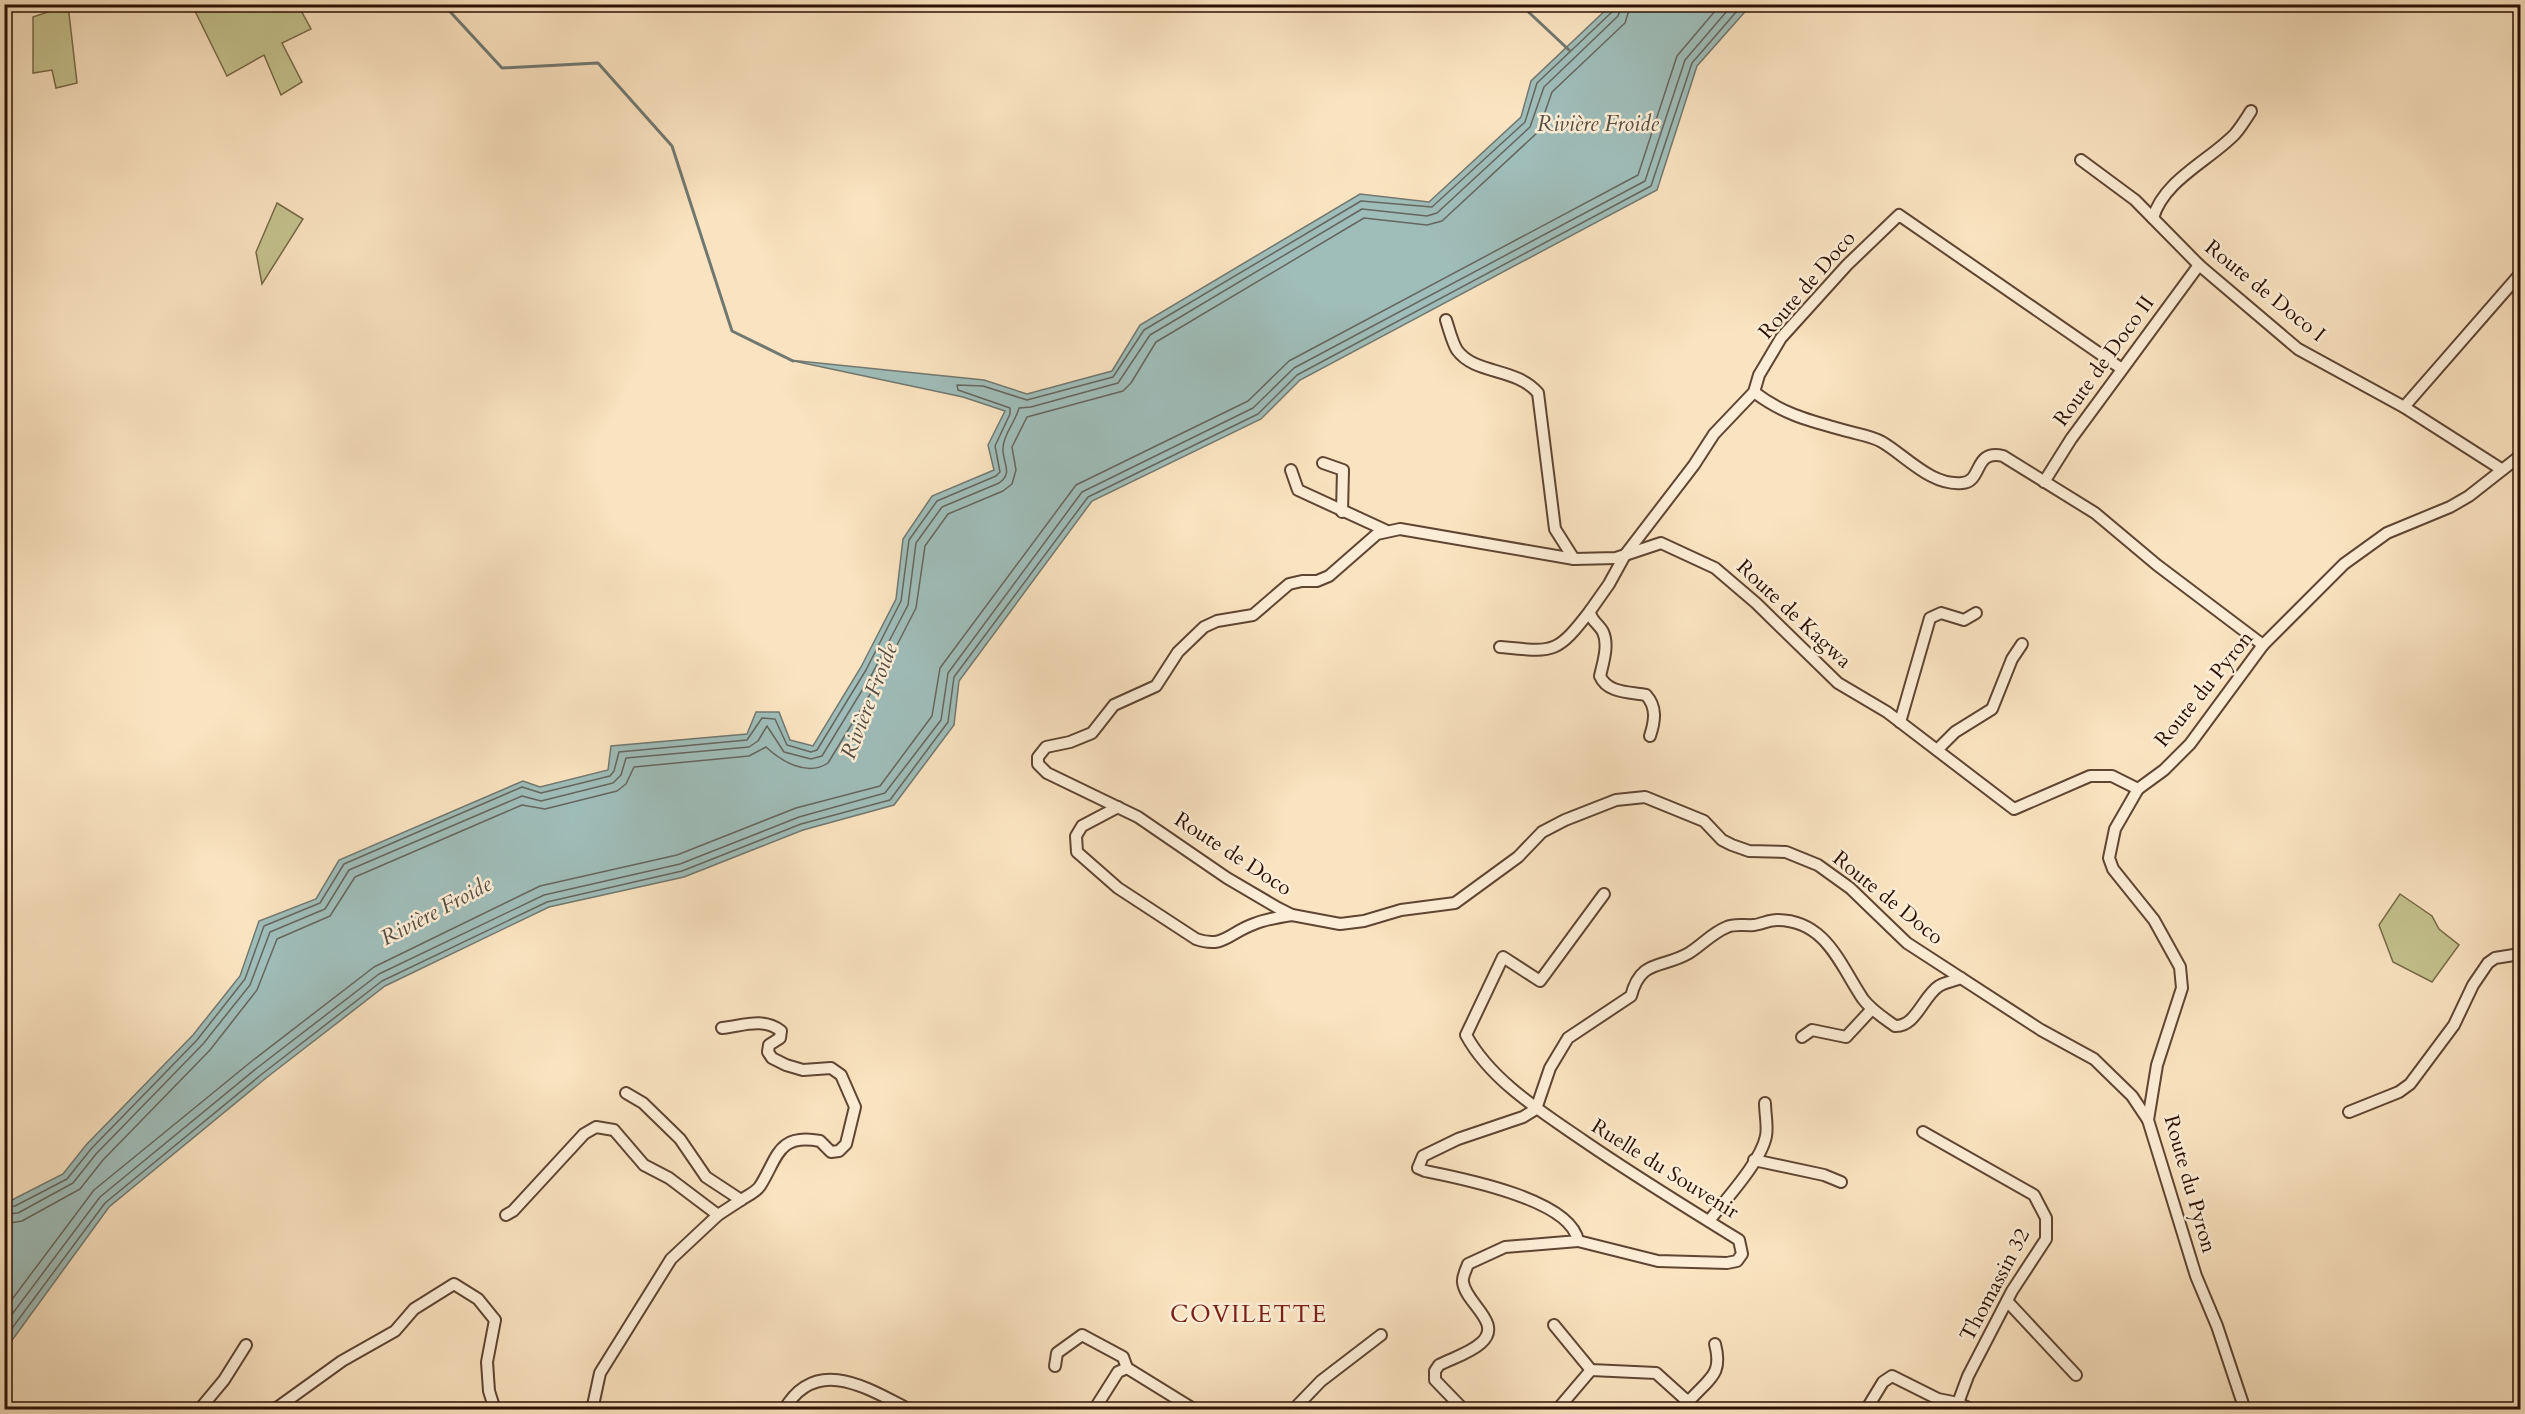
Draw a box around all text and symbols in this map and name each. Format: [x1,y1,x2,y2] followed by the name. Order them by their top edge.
[1537,109,1660,139] water label: Rivière Froide
[1752,225,1862,345] street label: Route de Doco
[2198,233,2332,349] street label: Route de Doco I
[2047,290,2161,432] street label: Route de Doco II
[1730,553,1858,675] street label: Route de Kagwa
[2148,625,2260,753] street label: Route du Pyron
[833,638,905,763] water label: Rivière Froide
[1169,805,1297,903] street label: Route de Doco
[1826,844,1950,952] street label: Route de Doco
[375,869,497,953] water label: Rivière Froide
[1586,1112,1745,1226] street label: Ruelle du Souvenir
[2156,1112,2224,1256] street label: Route du Pyron
[1953,1223,2037,1347] street label: Thomassin 32
[1170,1298,1328,1331] district label: COVILETTE

